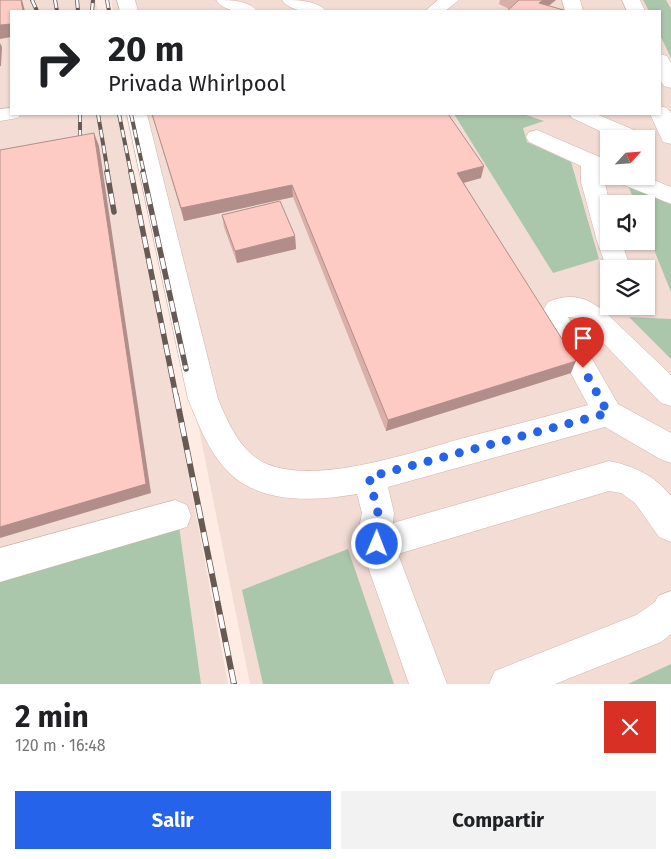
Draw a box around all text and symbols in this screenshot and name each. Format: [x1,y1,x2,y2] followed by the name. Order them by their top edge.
[108,28,184,70] text: 20 m
[25,30,90,95] icon: right
[108,70,286,97] text: Privada Whirlpool
[600,130,655,185] north arrow
[600,130,655,315] map controls
[600,195,655,250] button: sound
[600,260,655,315] button: layers
[562,317,604,368] pin
[569,324,597,352] icon: arrive
[350,517,402,569] position arrow
[15,699,89,735] text: 2 min
[604,701,656,753] button: close
[15,736,106,755] text: 120 m · 16:48
[15,791,331,849] button: Salir
[341,791,656,849] button: Compartir

